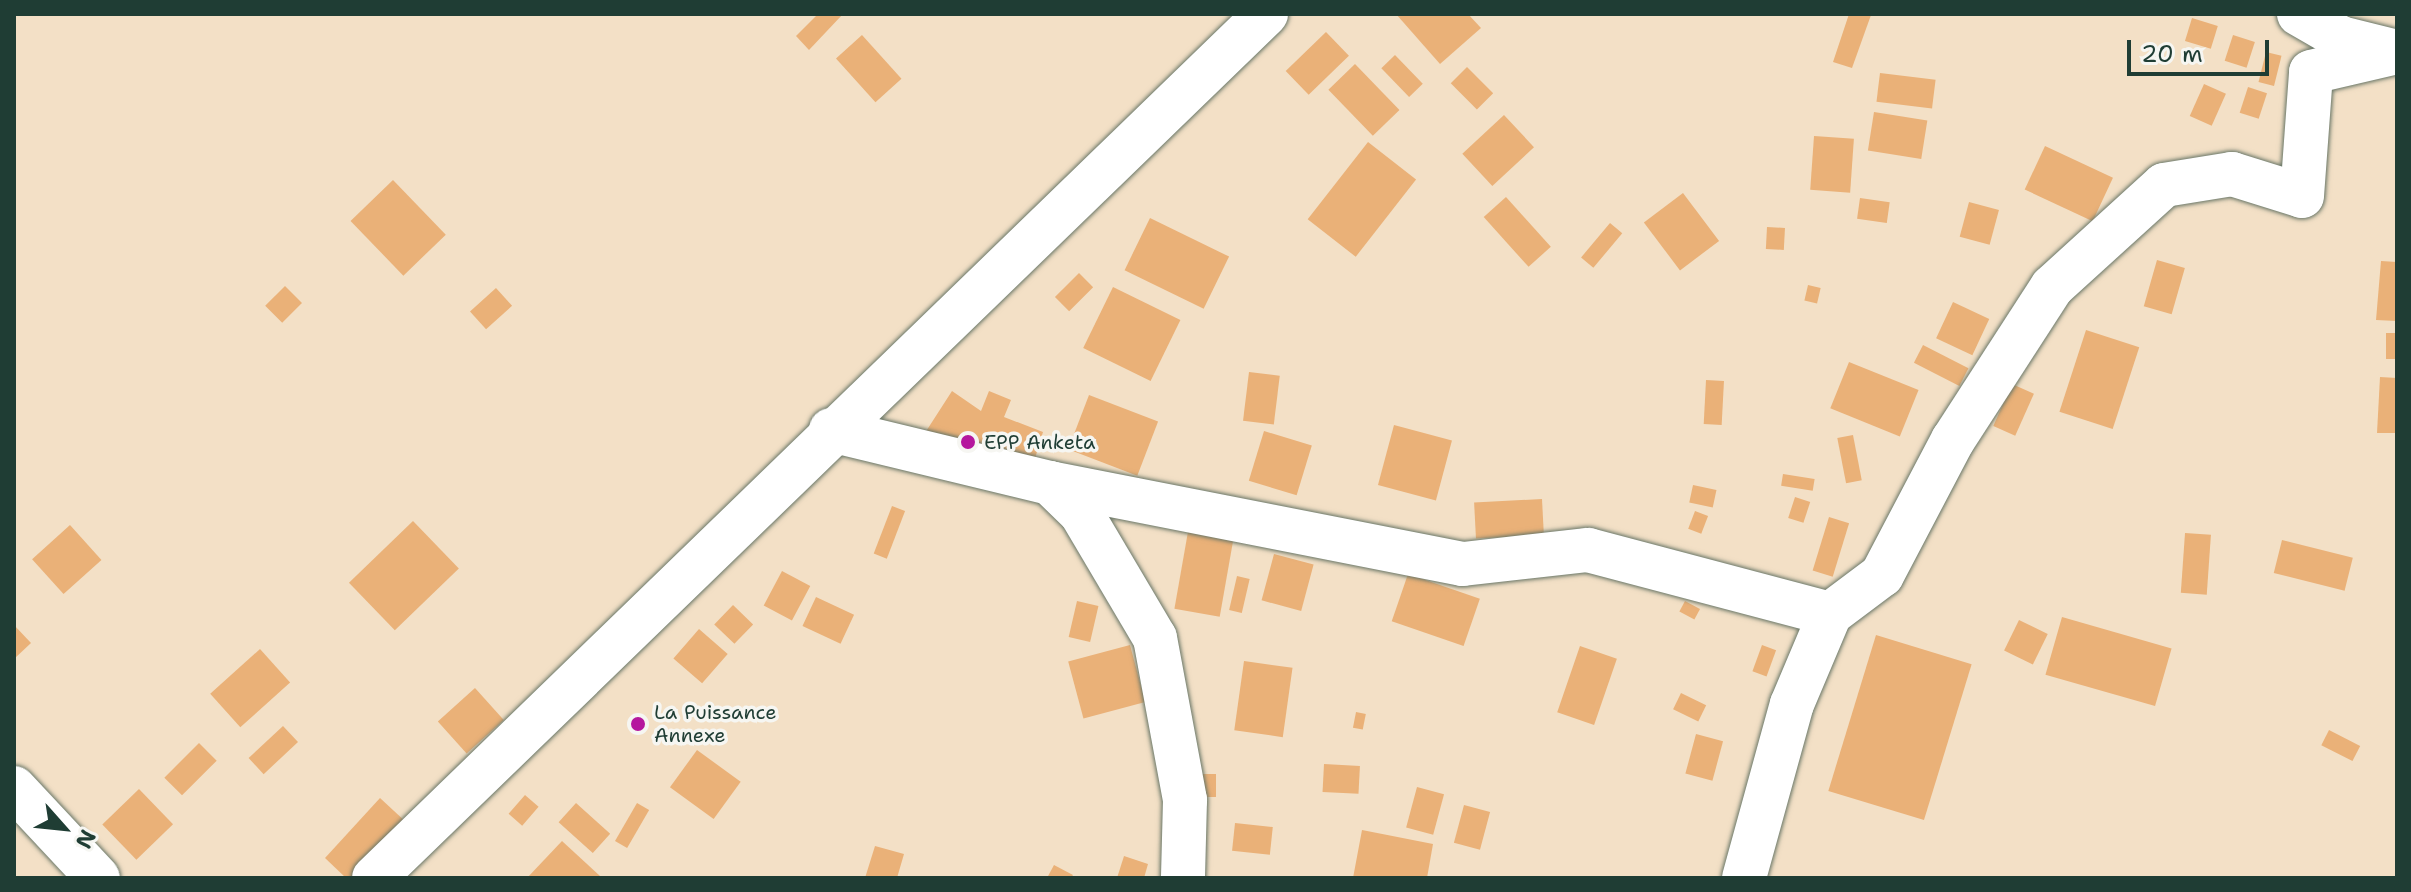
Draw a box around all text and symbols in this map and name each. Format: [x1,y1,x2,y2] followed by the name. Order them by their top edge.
[2131,24,2273,74] scale bar
[2141,38,2203,70] text: 20 m
[984,430,1095,454] place label: EPP Anketa
[959,433,977,451] marker: EPP Anketa
[654,700,777,747] place label: La Puissance Annexe
[629,715,647,733] marker: La Puissance Annexe
[24,788,104,868] north arrow
[69,825,103,853] text: N

